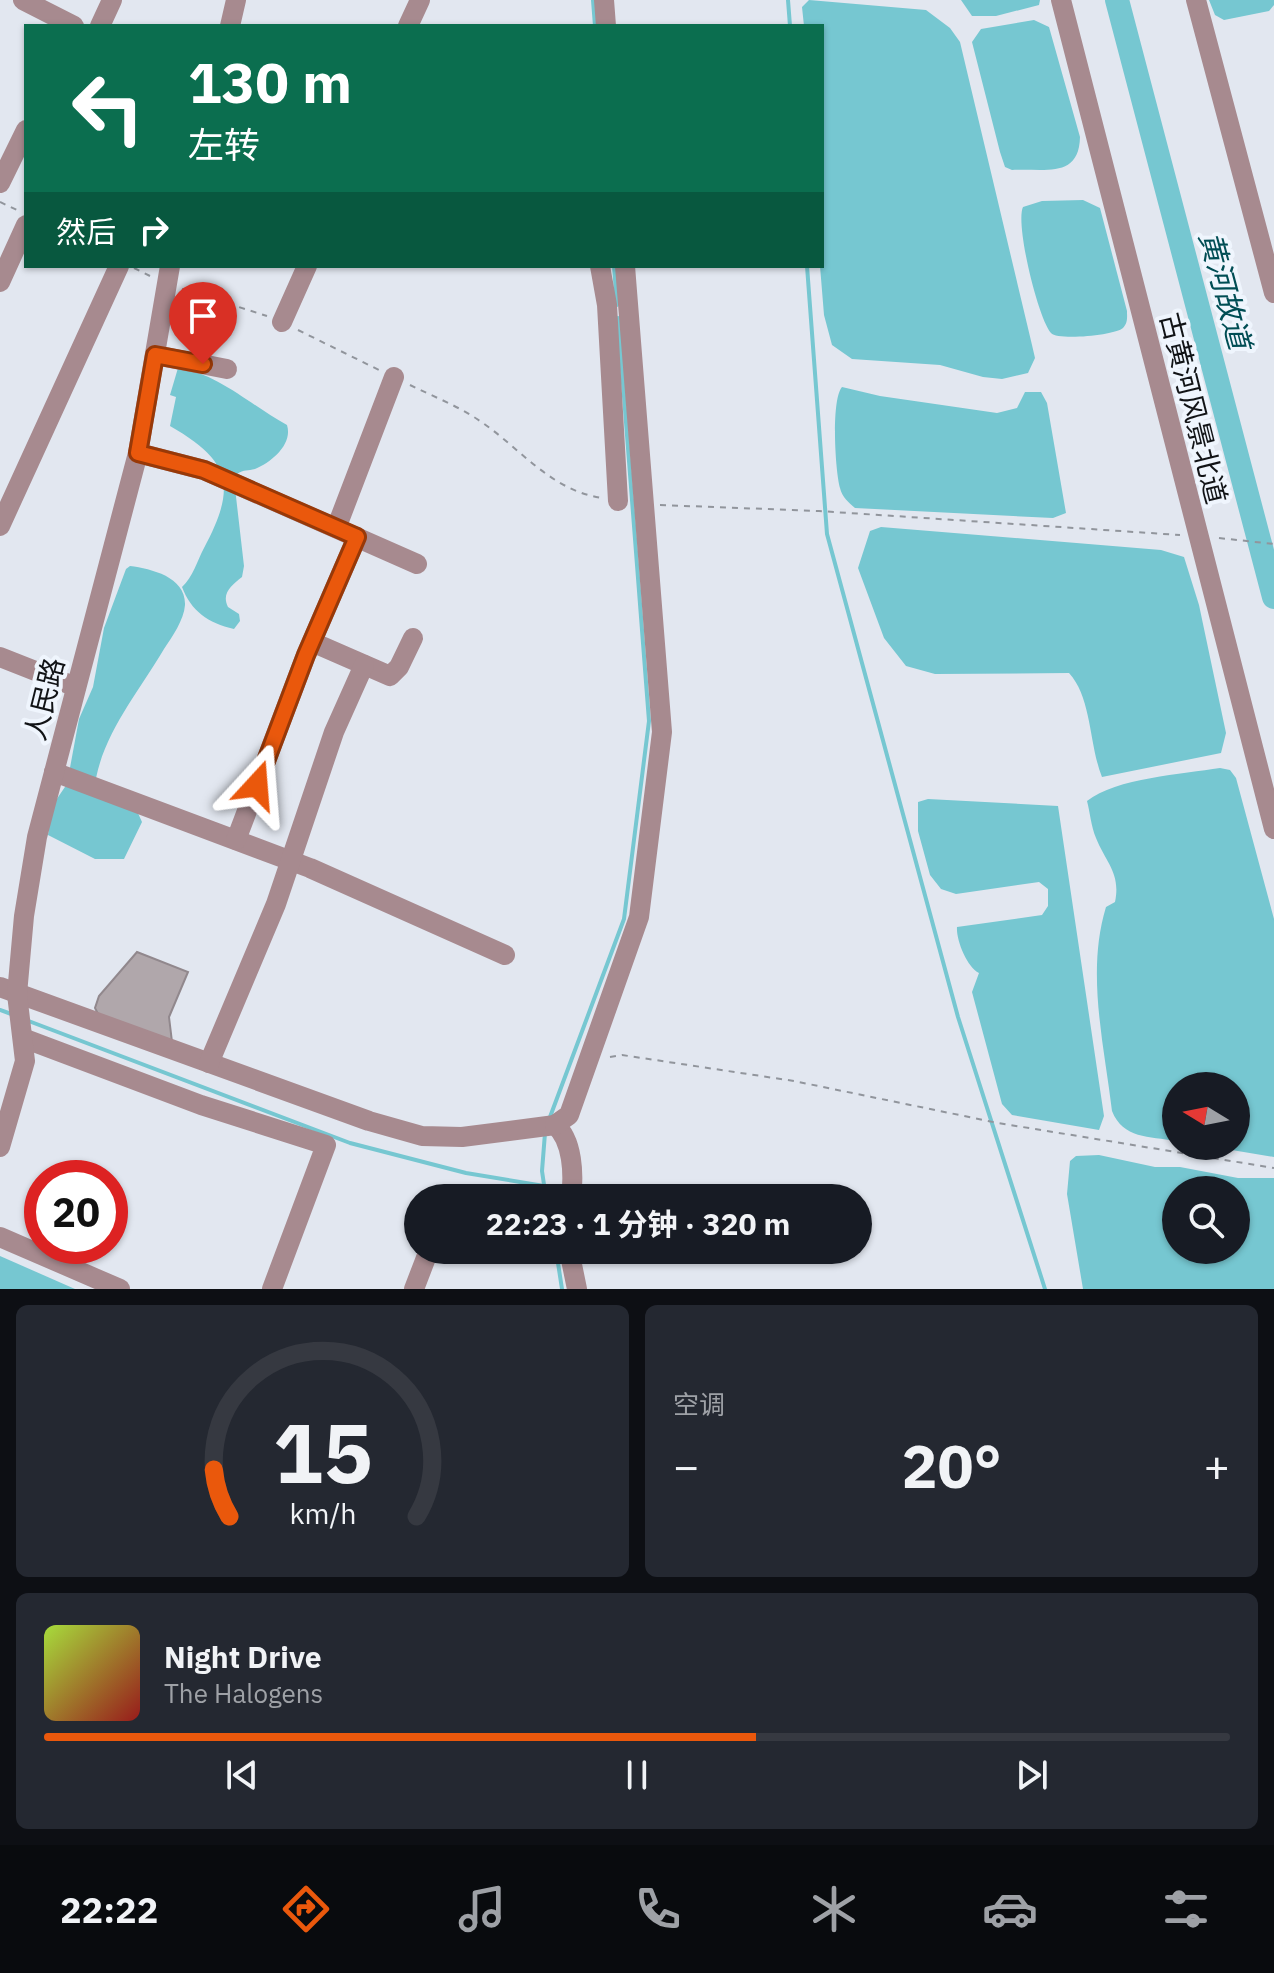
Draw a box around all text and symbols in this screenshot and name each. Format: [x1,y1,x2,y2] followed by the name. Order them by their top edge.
[188,46,352,118] text: 130 m
[56,56,160,160] icon: left
[188,121,260,168] text: 左转
[132,208,176,252] icon: right
[56,212,116,251] text: 然后
[1192,227,1261,357] water label: 黄河故道
[169,282,237,364] pin
[181,294,225,338] icon: arrive
[1152,308,1236,508] street label: 古黄河风景北道
[16,654,72,744] street label: 人民路
[215,743,299,827] position arrow
[1162,1072,1250,1160] north arrow
[1162,1072,1250,1264] map controls
[24,1160,128,1264] speed limit sign: 20
[1162,1176,1250,1264] button: search
[486,1204,790,1243] text: 22:23 · 1 分钟 · 320 m
[673,1387,725,1421] text: 空调
[273,1398,372,1506] text: 15
[901,1426,1002,1505] text: 20°
[673,1437,699,1494] text: −
[1204,1437,1230,1494] text: +
[289,1495,356,1532] text: km/h
[164,1637,322,1676] text: Night Drive
[164,1676,323,1710] text: The Halogens
[220,1753,264,1797] icon: previous
[615,1753,659,1797] icon: pause
[1010,1753,1054,1797] icon: next
[278,1881,334,1937] icon: directions
[454,1881,510,1937] icon: music
[630,1881,686,1937] icon: phone
[806,1881,862,1937] icon: climate
[982,1881,1038,1937] icon: car
[1158,1881,1214,1937] icon: filters
[60,1886,158,1933] text: 22:22

